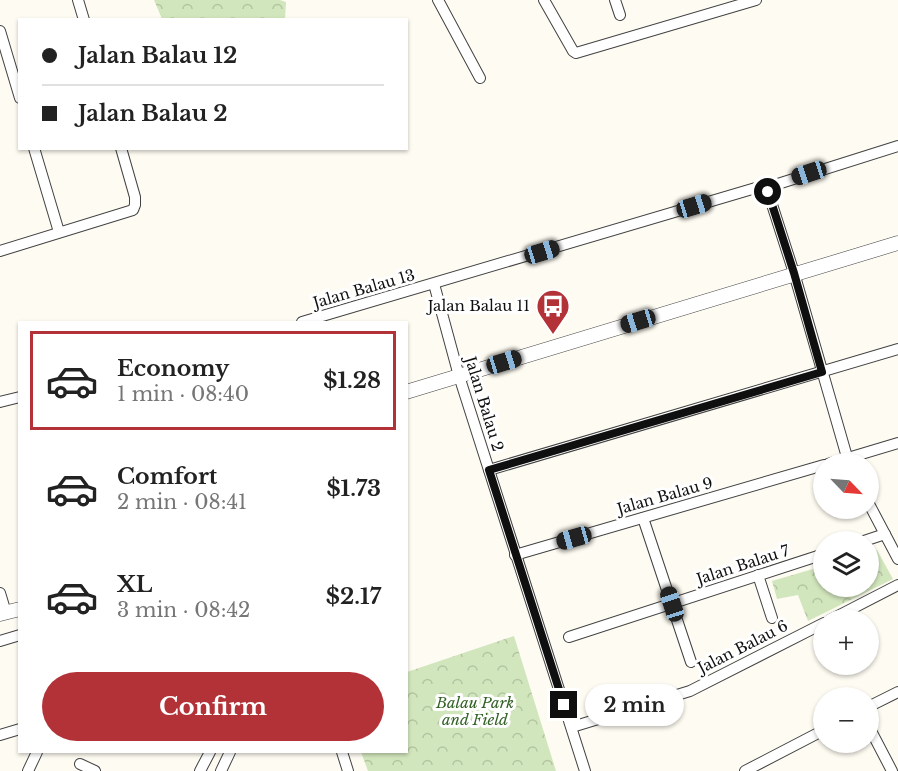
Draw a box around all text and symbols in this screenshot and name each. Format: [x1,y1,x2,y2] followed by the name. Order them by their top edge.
[78,42,237,69] text: Jalan Balau 12
[78,100,228,127] text: Jalan Balau 2
[789,159,829,187] car
[754,178,781,205] route start
[674,192,714,220] car
[522,238,562,266] car
[309,265,417,313] street label: Jalan Balau 13
[535,288,571,335] bus stop icon: Jalan Balau 11
[426,296,530,315] place label: Jalan Balau 11
[618,307,658,335] car
[484,348,524,376] car
[460,352,508,454] street label: Jalan Balau 2
[45,354,99,408] icon: car
[117,355,229,382] text: Economy
[323,367,381,394] text: $1.28
[117,382,249,406] text: 1 min · 08:40
[813,453,879,519] north arrow
[813,453,879,753] map controls
[45,462,99,516] icon: car
[117,463,217,490] text: Comfort
[613,473,715,519] street label: Jalan Balau 9
[326,475,381,502] text: $1.73
[117,490,247,514] text: 2 min · 08:41
[554,524,594,552] car
[813,531,879,597] button: layers
[692,540,792,589] street label: Jalan Balau 7
[45,570,99,624] icon: car
[117,571,152,598] text: XL
[326,583,381,610] text: $2.17
[658,584,686,624] car
[117,598,250,622] text: 3 min · 08:42
[813,609,879,675] button: +
[693,616,791,678] street label: Jalan Balau 6
[42,672,384,741] button: Confirm
[585,684,684,726] callout: 2 min
[813,687,879,753] button: −
[550,691,577,718] route end
[435,693,514,729] park label: Balau Park and Field
[603,693,666,717] text: 2 min

